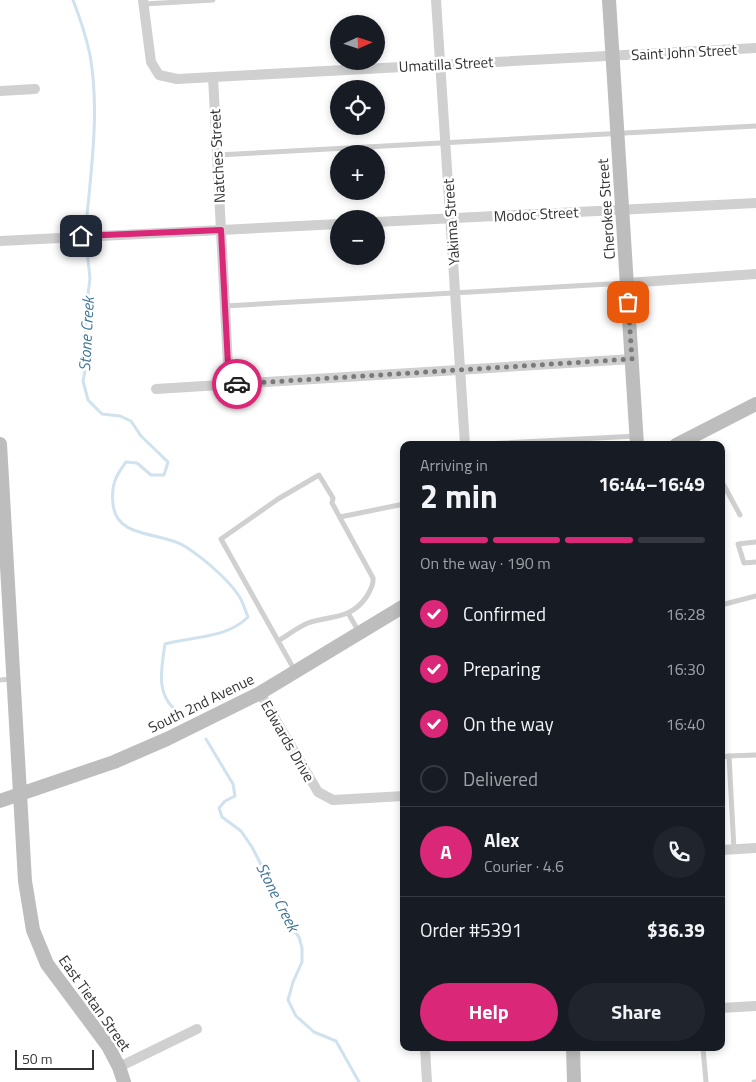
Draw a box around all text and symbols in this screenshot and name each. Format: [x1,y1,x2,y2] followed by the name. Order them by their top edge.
[330,15,385,70] north arrow
[330,15,385,265] map controls
[631,38,738,66] street label: Saint John Street
[398,50,495,78] street label: Umatilla Street
[330,80,385,135] button: locate
[203,108,231,204] street label: Natches Street
[330,145,385,200] button: +
[591,157,621,260] street label: Cherokee Street
[436,177,466,266] street label: Yakima Street
[493,200,580,228] street label: Modoc Street
[330,210,385,265] button: −
[60,215,102,257] pin
[67,222,95,250] icon: home
[607,281,649,323] pin
[614,288,642,316] icon: bag
[72,294,100,372] water label: Stone Creek
[212,359,262,409] courier
[223,370,251,398] icon: car
[420,453,488,477] text: Arriving in
[598,469,705,498] text: 16:44–16:49
[420,472,498,520] text: 2 min
[420,551,551,575] text: On the way · 190 m
[463,599,546,628] text: Confirmed
[420,600,448,628] icon: check
[666,602,705,626] text: 16:28
[463,654,540,683] text: Preparing
[420,655,448,683] icon: check
[666,657,705,681] text: 16:30
[144,667,258,739] street label: South 2nd Avenue
[255,696,321,786] street label: Edwards Drive
[463,709,554,738] text: On the way
[420,710,448,738] icon: check
[666,712,705,736] text: 16:40
[463,764,538,793] text: Delivered
[484,825,519,854] text: Alex
[653,826,705,878] button: phone
[440,837,452,866] text: A
[484,854,564,878] text: Courier · 4.6
[250,858,306,937] water label: Stone Creek
[420,915,522,944] text: Order #5391
[647,915,705,944] text: $36.39
[53,950,137,1056] street label: East Tietan Street
[420,983,558,1041] button: Help
[568,983,705,1041] button: Share
[15,1047,94,1070] scale bar
[22,1048,52,1069] text: 50 m

